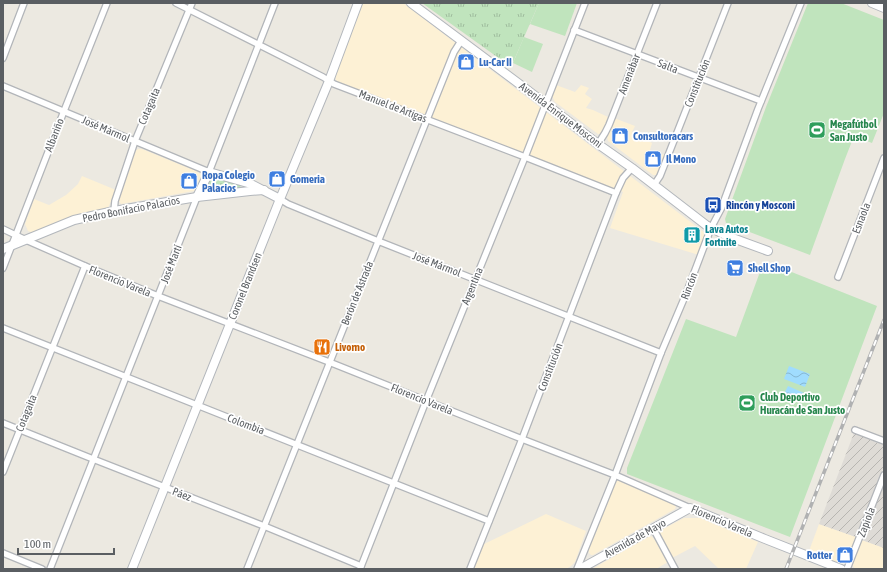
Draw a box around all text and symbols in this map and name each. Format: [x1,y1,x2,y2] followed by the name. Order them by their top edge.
[616,51,642,96] street label: Amenábar
[456,52,476,72] shop icon: Lu-Car II
[479,56,512,68] place label: Lu-Car II
[656,57,680,75] street label: Salta
[682,57,712,109] street label: Constitución
[517,80,605,150] street label: Avenida Enrique Mosconi
[136,86,162,126] street label: Cotagaita
[357,87,429,125] street label: Manuel de Artigas
[80,114,132,144] street label: José Mármol
[42,117,66,153] street label: Albariño
[830,118,878,143] place label: Megafútbol San Justo
[807,120,827,140] sports icon: Megafútbol San Justo
[610,126,630,146] shop icon: Consultoracars
[633,130,693,142] place label: Consultoracars
[643,149,663,169] shop icon: Il Mono
[666,153,696,165] place label: Il Mono
[202,169,255,194] place label: Ropa Colegio Palacios
[267,169,287,189] shop icon: Gomeria
[179,171,199,191] shop icon: Ropa Colegio Palacios
[290,173,325,185] place label: Gomeria
[81,194,181,224] street label: Pedro Bonifacio Palacios
[703,195,723,215] bus stop icon: Rincón y Mosconi
[726,199,795,211] place label: Rincón y Mosconi
[850,201,872,235] street label: Esnaola
[705,223,748,248] place label: Lava Autos Fortnite
[682,225,702,245] building icon: Lava Autos Fortnite
[158,243,184,285] street label: José Martí
[411,249,463,279] street label: José Mármol
[226,251,264,321] street label: Coronel Brandsen
[725,258,745,278] supermarket icon: Shell Shop
[339,259,375,327] street label: Berón de Astrada
[748,262,791,274] place label: Shell Shop
[87,263,153,299] street label: Florencio Varela
[459,266,485,306] street label: Argentina
[678,271,700,301] street label: Rincón
[312,337,332,357] restaurant icon: Livorno
[335,341,365,353] place label: Livorno
[535,341,565,393] street label: Constitución
[389,381,455,417] street label: Florencio Varela
[760,391,845,416] place label: Club Deportivo Huracán de San Justo
[13,393,39,433] street label: Cotagaita
[737,393,757,413] sports icon: Club Deportivo Huracán de San Justo
[226,411,266,437] street label: Colombia
[171,485,193,503] street label: Páez
[689,503,755,539] street label: Florencio Varela
[855,505,877,539] street label: Zapiola
[602,516,668,560] street label: Avenida de Mayo
[18,530,114,556] scale bar
[24,537,51,551] text: 100 m
[835,545,855,565] shop icon: Rotter
[807,549,833,561] place label: Rotter

